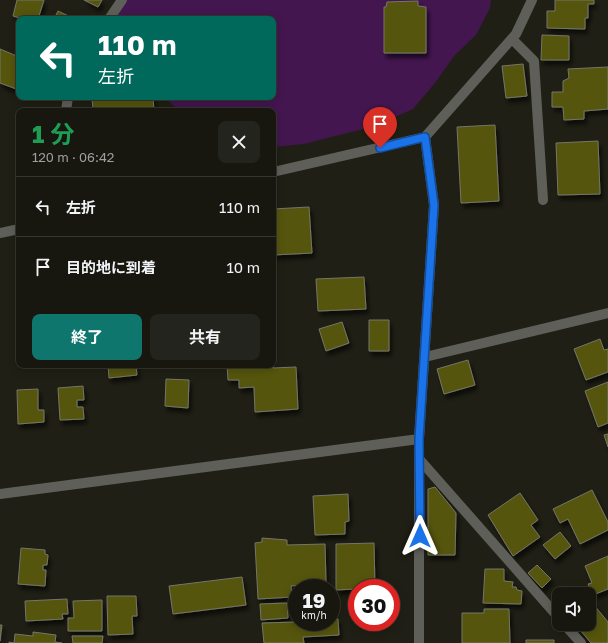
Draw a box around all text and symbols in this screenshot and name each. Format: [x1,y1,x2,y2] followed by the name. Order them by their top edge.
[98,28,177,61] text: 110 m
[32,32,84,84] icon: left
[98,65,134,87] text: 左折
[363,107,397,148] pin
[369,113,391,135] icon: arrive
[32,119,74,148] text: 1 分
[218,121,260,163] button: close
[32,149,114,165] text: 120 m · 06:42
[32,196,54,218] icon: left
[66,198,96,216] text: 左折
[219,198,260,216] text: 110 m
[32,256,54,278] icon: arrive
[66,258,156,276] text: 目的地に到着
[226,258,260,276] text: 10 m
[32,314,142,360] button: 終了
[150,314,260,360] button: 共有
[399,515,441,557] position arrow
[348,579,400,631] speed limit sign: 30
[552,587,596,631] map controls
[552,587,596,631] button: sound
[302,588,325,612] text: 19
[301,609,327,621] text: km/h

